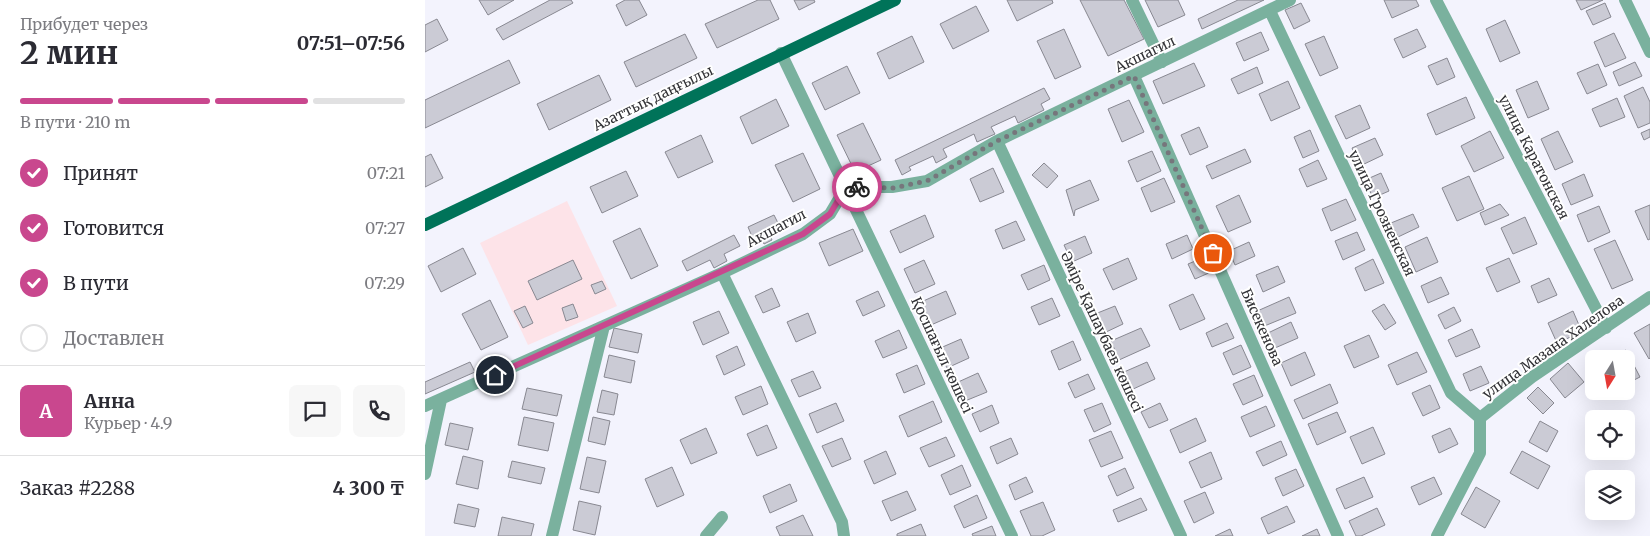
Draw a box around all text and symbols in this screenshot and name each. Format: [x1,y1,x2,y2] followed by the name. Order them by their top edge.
[20,14,148,34] text: Прибудет через
[297,31,405,55] text: 07:51–07:56
[1111,32,1178,77] street label: Акшагил
[20,33,118,73] text: 2 мин
[589,61,716,135] street label: Азаттық даңғылы
[1495,92,1573,222] street label: улица Каратонская
[20,112,130,132] text: В пути · 210 m
[1345,147,1419,279] street label: улица Грозненская
[20,159,48,187] icon: check
[63,161,138,185] text: Принят
[832,162,882,212] courier
[367,163,405,183] text: 07:21
[843,173,871,201] icon: bike
[742,205,809,252] street label: Акшагил
[20,214,48,242] icon: check
[63,216,164,240] text: Готовится
[365,218,405,238] text: 07:27
[1192,232,1234,274] pin
[1199,239,1227,267] icon: bag
[1057,249,1147,415] street label: Әміре Қашаубаев көшесі
[20,269,48,297] icon: check
[63,271,129,295] text: В пути
[364,273,405,293] text: 07:29
[1237,286,1287,369] street label: Бисекенова
[1479,291,1628,403] street label: улица Мазана Халелова
[907,294,977,416] street label: Қосшағыл көшесі
[63,326,164,350] text: Доставлен
[1585,350,1635,400] north arrow
[1585,350,1635,520] map controls
[474,354,516,396] pin
[481,361,509,389] icon: home
[289,385,341,437] button: chat
[353,385,405,437] button: phone
[84,389,135,413] text: Анна
[39,399,53,423] text: А
[1585,410,1635,460] button: locate
[84,413,172,433] text: Курьер · 4.9
[1585,470,1635,520] button: layers
[20,476,135,500] text: Заказ #2288
[333,476,405,500] text: 4 300 ₸

